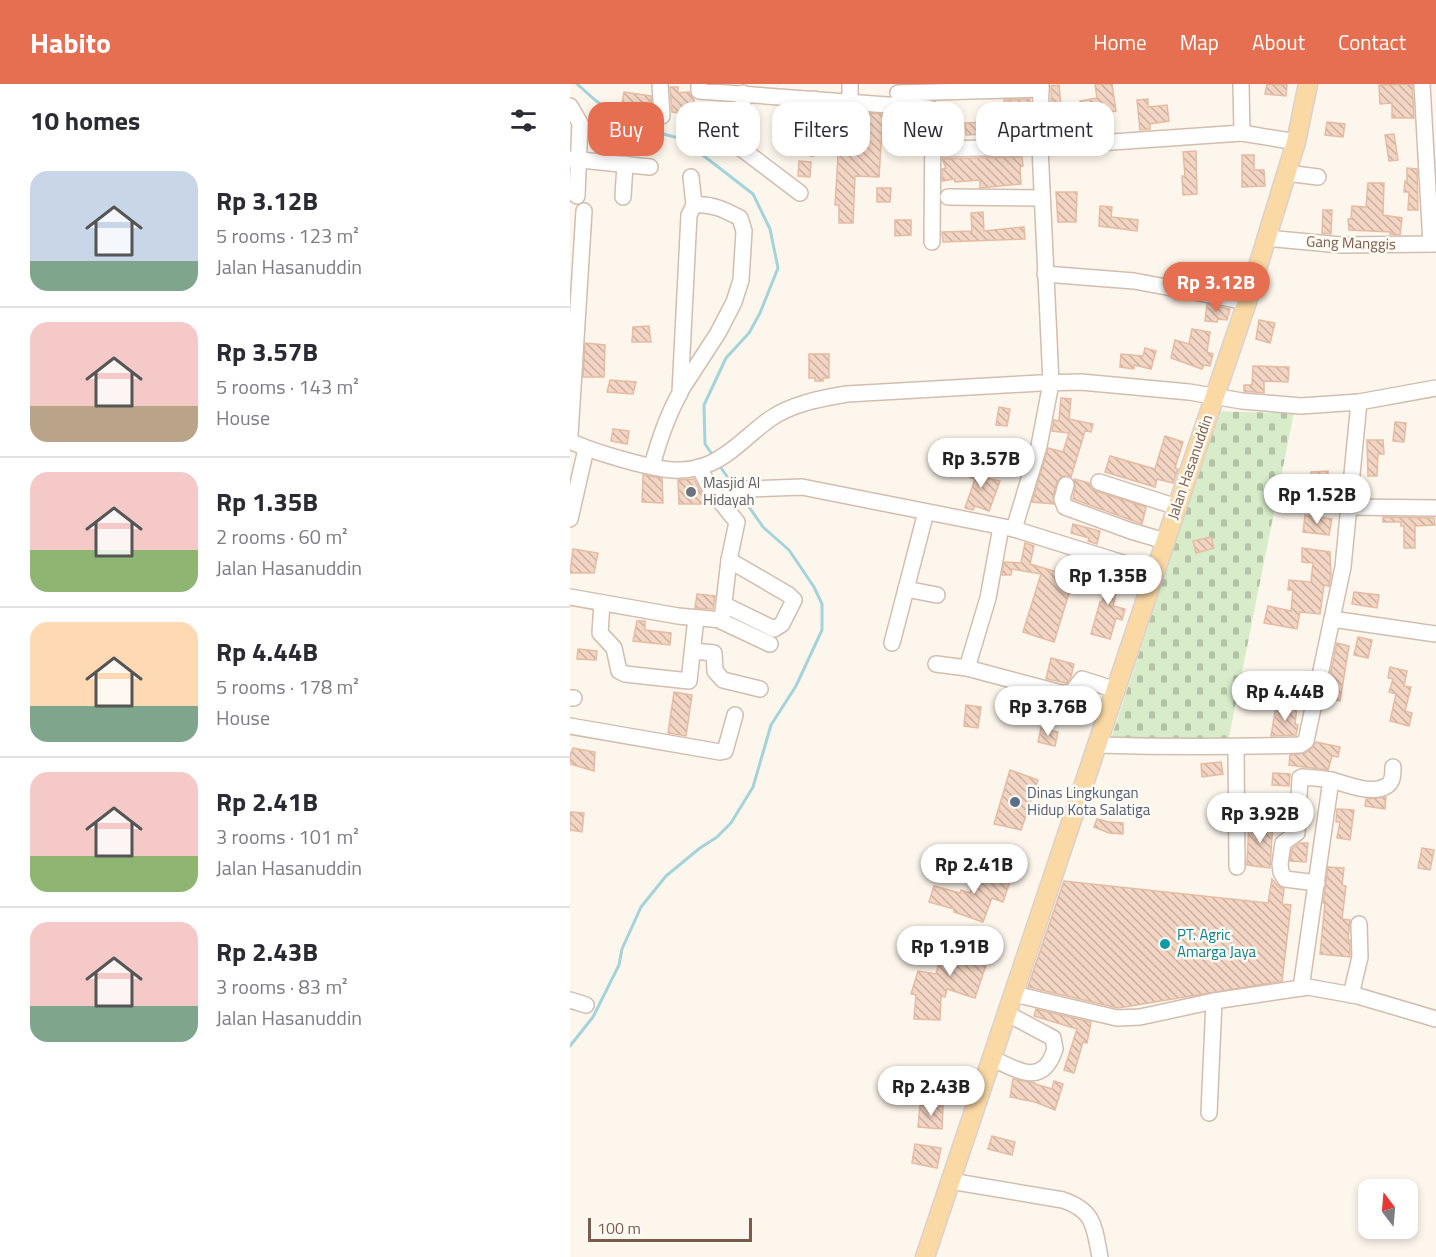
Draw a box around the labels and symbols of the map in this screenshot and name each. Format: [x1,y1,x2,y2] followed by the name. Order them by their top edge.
[1306,229,1396,256] street label: Gang Manggis
[1154,262,1278,313] pin: Rp 3.12B
[1161,411,1218,522] street label: Jalan Hasanuddin
[919,438,1043,489] pin: Rp 3.57B
[703,471,760,511] place label: Masjid Al Hidayah
[1255,474,1379,525] pin: Rp 1.52B
[684,485,698,499] marker: Masjid Al Hidayah
[1046,555,1170,606] pin: Rp 1.35B
[1223,671,1347,722] pin: Rp 4.44B
[986,686,1110,737] pin: Rp 3.76B
[1027,781,1151,821] place label: Dinas Lingkungan Hidup Kota Salatiga
[1198,793,1322,844] pin: Rp 3.92B
[1008,795,1022,809] marker: Dinas Lingkungan Hidup Kota Salatiga
[912,844,1036,895] pin: Rp 2.41B
[1177,923,1256,963] place label: PT. Agric Amarga Jaya
[888,926,1012,977] pin: Rp 1.91B
[1158,937,1172,951] marker: PT. Agric Amarga Jaya
[869,1066,993,1117] pin: Rp 2.43B
[1358,1179,1418,1239] north arrow
[588,1215,752,1242] scale bar

